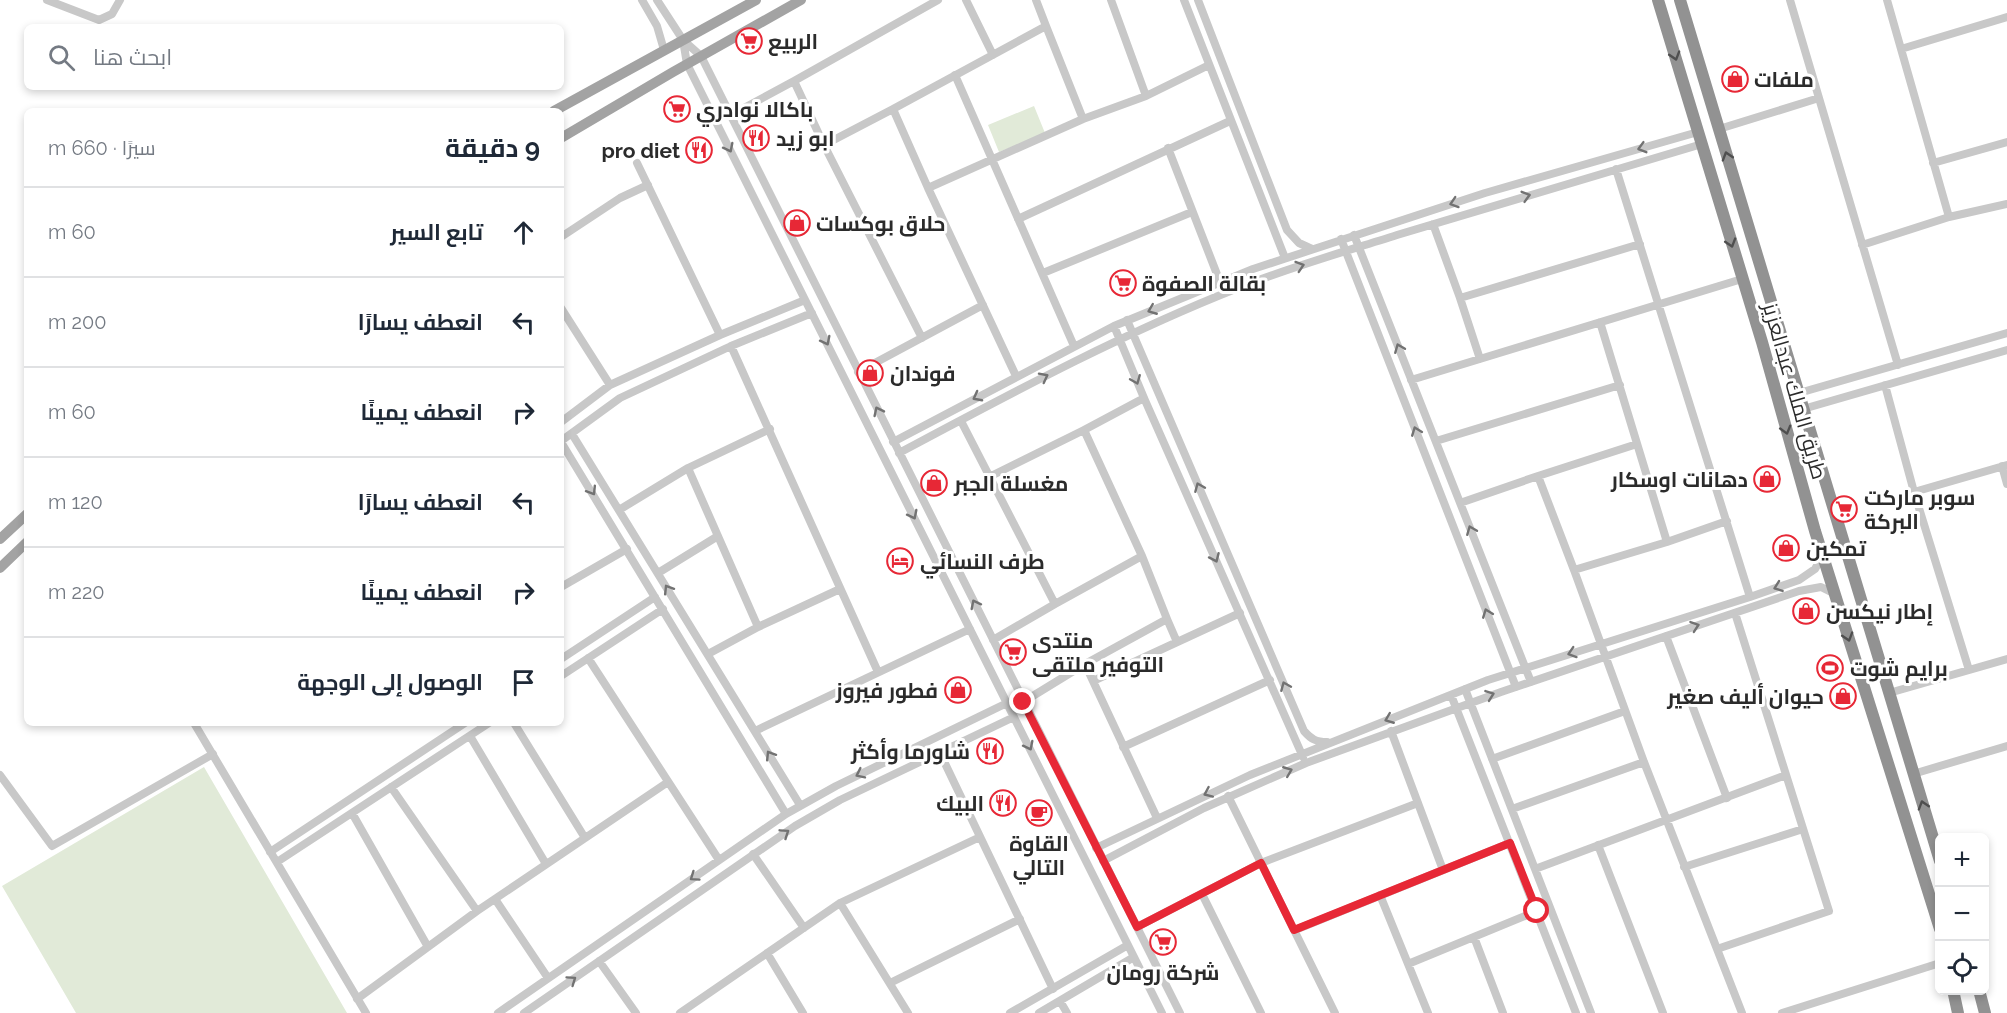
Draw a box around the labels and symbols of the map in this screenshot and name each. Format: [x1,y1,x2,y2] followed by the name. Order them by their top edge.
[734,26,764,56] supermarket icon: الربيع
[768,29,818,56] place label: الربيع
[1668,50,1680,61] one-way arrow
[1720,64,1750,94] shop icon: ملفات
[1754,67,1814,92] place label: ملفات
[662,94,692,124] supermarket icon: باكالا نوادري
[696,97,813,127] place label: باكالا نوادري
[741,123,771,153] restaurant icon: ابو زيد
[776,126,835,152] place label: ابو زيد
[684,135,714,165] restaurant icon: pro diet
[602,138,680,163] place label: pro diet
[722,141,734,152] one-way arrow
[1637,141,1647,153] one-way arrow
[1722,151,1734,162] one-way arrow
[1520,191,1531,203] one-way arrow
[1449,196,1460,208] one-way arrow
[782,208,812,238] shop icon: حلاق بوكسات
[816,211,945,237] place label: حلاق بوكسات
[1724,237,1736,248] one-way arrow
[1294,261,1305,274] one-way arrow
[1108,268,1138,298] supermarket icon: بقالة الصفوة
[1142,271,1266,297] place label: بقالة الصفوة
[1757,299,1832,482] street label: طريق الملك عبدالعزيز
[1147,303,1158,315] one-way arrow
[819,335,830,345] one-way arrow
[1394,343,1406,354] one-way arrow
[855,358,885,388] shop icon: فوندان
[890,361,956,387] place label: فوندان
[1038,372,1049,384] one-way arrow
[1129,374,1141,385] one-way arrow
[973,390,984,401] one-way arrow
[873,407,885,418] one-way arrow
[1779,425,1792,435] one-way arrow
[1411,426,1423,437] one-way arrow
[1752,464,1782,494] shop icon: دهانات اوسكار
[1610,467,1748,493] place label: دهانات اوسكار
[919,468,949,498] shop icon: مغسلة الجبر
[953,471,1068,496] place label: مغسلة الجبر
[1194,483,1206,494] one-way arrow
[584,485,596,495] one-way arrow
[1864,485,1975,534] place label: سوبر ماركت البركة
[1829,494,1859,524] supermarket icon: سوبر ماركت البركة
[906,509,918,520] one-way arrow
[1465,525,1478,535] one-way arrow
[1771,533,1801,563] shop icon: تمكين
[1806,536,1867,561] place label: تمكين
[885,546,915,576] hotel icon: طرف النسائي
[920,549,1045,579] place label: طرف النسائي
[1208,552,1220,563] one-way arrow
[1773,580,1783,593] one-way arrow
[663,585,675,595] one-way arrow
[1791,596,1821,626] shop icon: إطار نيكسن
[1826,599,1933,626] place label: إطار نيكسن
[970,600,982,611] one-way arrow
[1482,608,1494,619] one-way arrow
[1689,621,1700,634] one-way arrow
[1032,628,1164,678] place label: منتدى التوفير ملتقى
[1841,631,1853,642] one-way arrow
[998,637,1028,667] supermarket icon: منتدى التوفير ملتقى
[1567,646,1578,658] one-way arrow
[1815,653,1845,683] sports icon: برايم شوت
[1850,656,1948,683] place label: برايم شوت
[943,675,973,705] shop icon: فطور فيروز
[835,678,938,704] place label: فطور فيروز
[1280,681,1292,692] one-way arrow
[1828,681,1858,711] shop icon: حيوان أليف صغير
[1666,683,1824,710] place label: حيوان أليف صغير
[1009,688,1035,714] route end
[1484,690,1495,703] one-way arrow
[1384,712,1394,725] one-way arrow
[975,736,1005,766] restaurant icon: شاورما وأكثر
[850,738,970,765] place label: شاورما وأكثر
[1021,740,1033,751] one-way arrow
[766,751,777,762] one-way arrow
[1281,766,1292,778] one-way arrow
[855,767,866,779] one-way arrow
[1204,786,1215,798] one-way arrow
[988,788,1018,818] restaurant icon: البيك
[936,791,984,816] place label: البيك
[1024,798,1054,828] cafe icon: القاوة التالي
[1918,800,1930,811] one-way arrow
[778,829,789,840] one-way arrow
[1009,831,1069,885] place label: القاوة التالي
[690,870,701,881] one-way arrow
[1523,897,1549,923] route start
[1148,927,1178,957] supermarket icon: شركة رومان
[1106,960,1220,986] place label: شركة رومان
[566,976,577,987] one-way arrow

